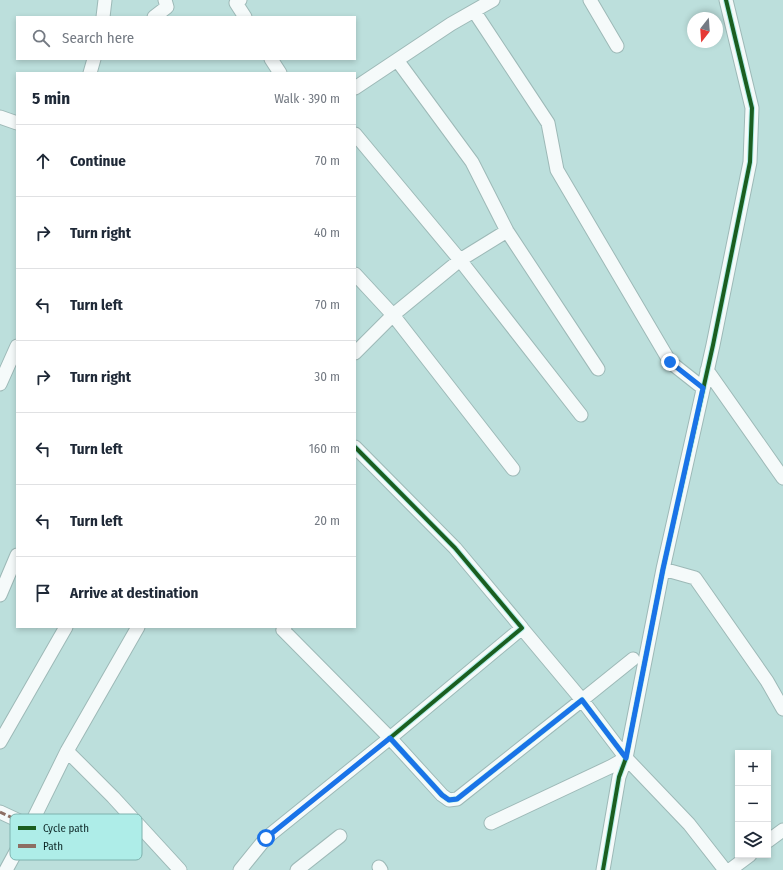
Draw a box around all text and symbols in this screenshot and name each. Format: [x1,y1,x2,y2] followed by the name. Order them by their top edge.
[687,12,723,48] north arrow
[16,16,356,60] search box
[30,27,52,49] icon: search
[62,29,134,47] text: Search here
[32,88,70,109] text: 5 min
[274,91,340,106] text: Walk · 390 m
[32,150,54,172] icon: ahead
[70,152,126,170] text: Continue
[315,153,340,168] text: 70 m
[32,222,54,244] icon: right
[70,224,131,242] text: Turn right
[314,225,340,240] text: 40 m
[32,294,54,316] icon: left
[70,296,123,314] text: Turn left
[315,297,340,312] text: 70 m
[661,353,679,371] route end
[32,366,54,388] icon: right
[70,368,131,386] text: Turn right
[314,369,340,384] text: 30 m
[32,438,54,460] icon: left
[70,440,123,458] text: Turn left
[309,441,340,456] text: 160 m
[32,510,54,532] icon: left
[70,512,123,530] text: Turn left
[314,513,340,528] text: 20 m
[32,582,54,604] icon: arrive
[70,584,198,602] text: Arrive at destination
[735,750,771,858] map controls
[735,750,771,786] button: +
[735,786,771,822] button: −
[10,814,142,860] legend
[43,822,89,835] text: Cycle path
[735,822,771,858] button: layers
[257,829,275,847] route start
[43,840,63,853] text: Path

